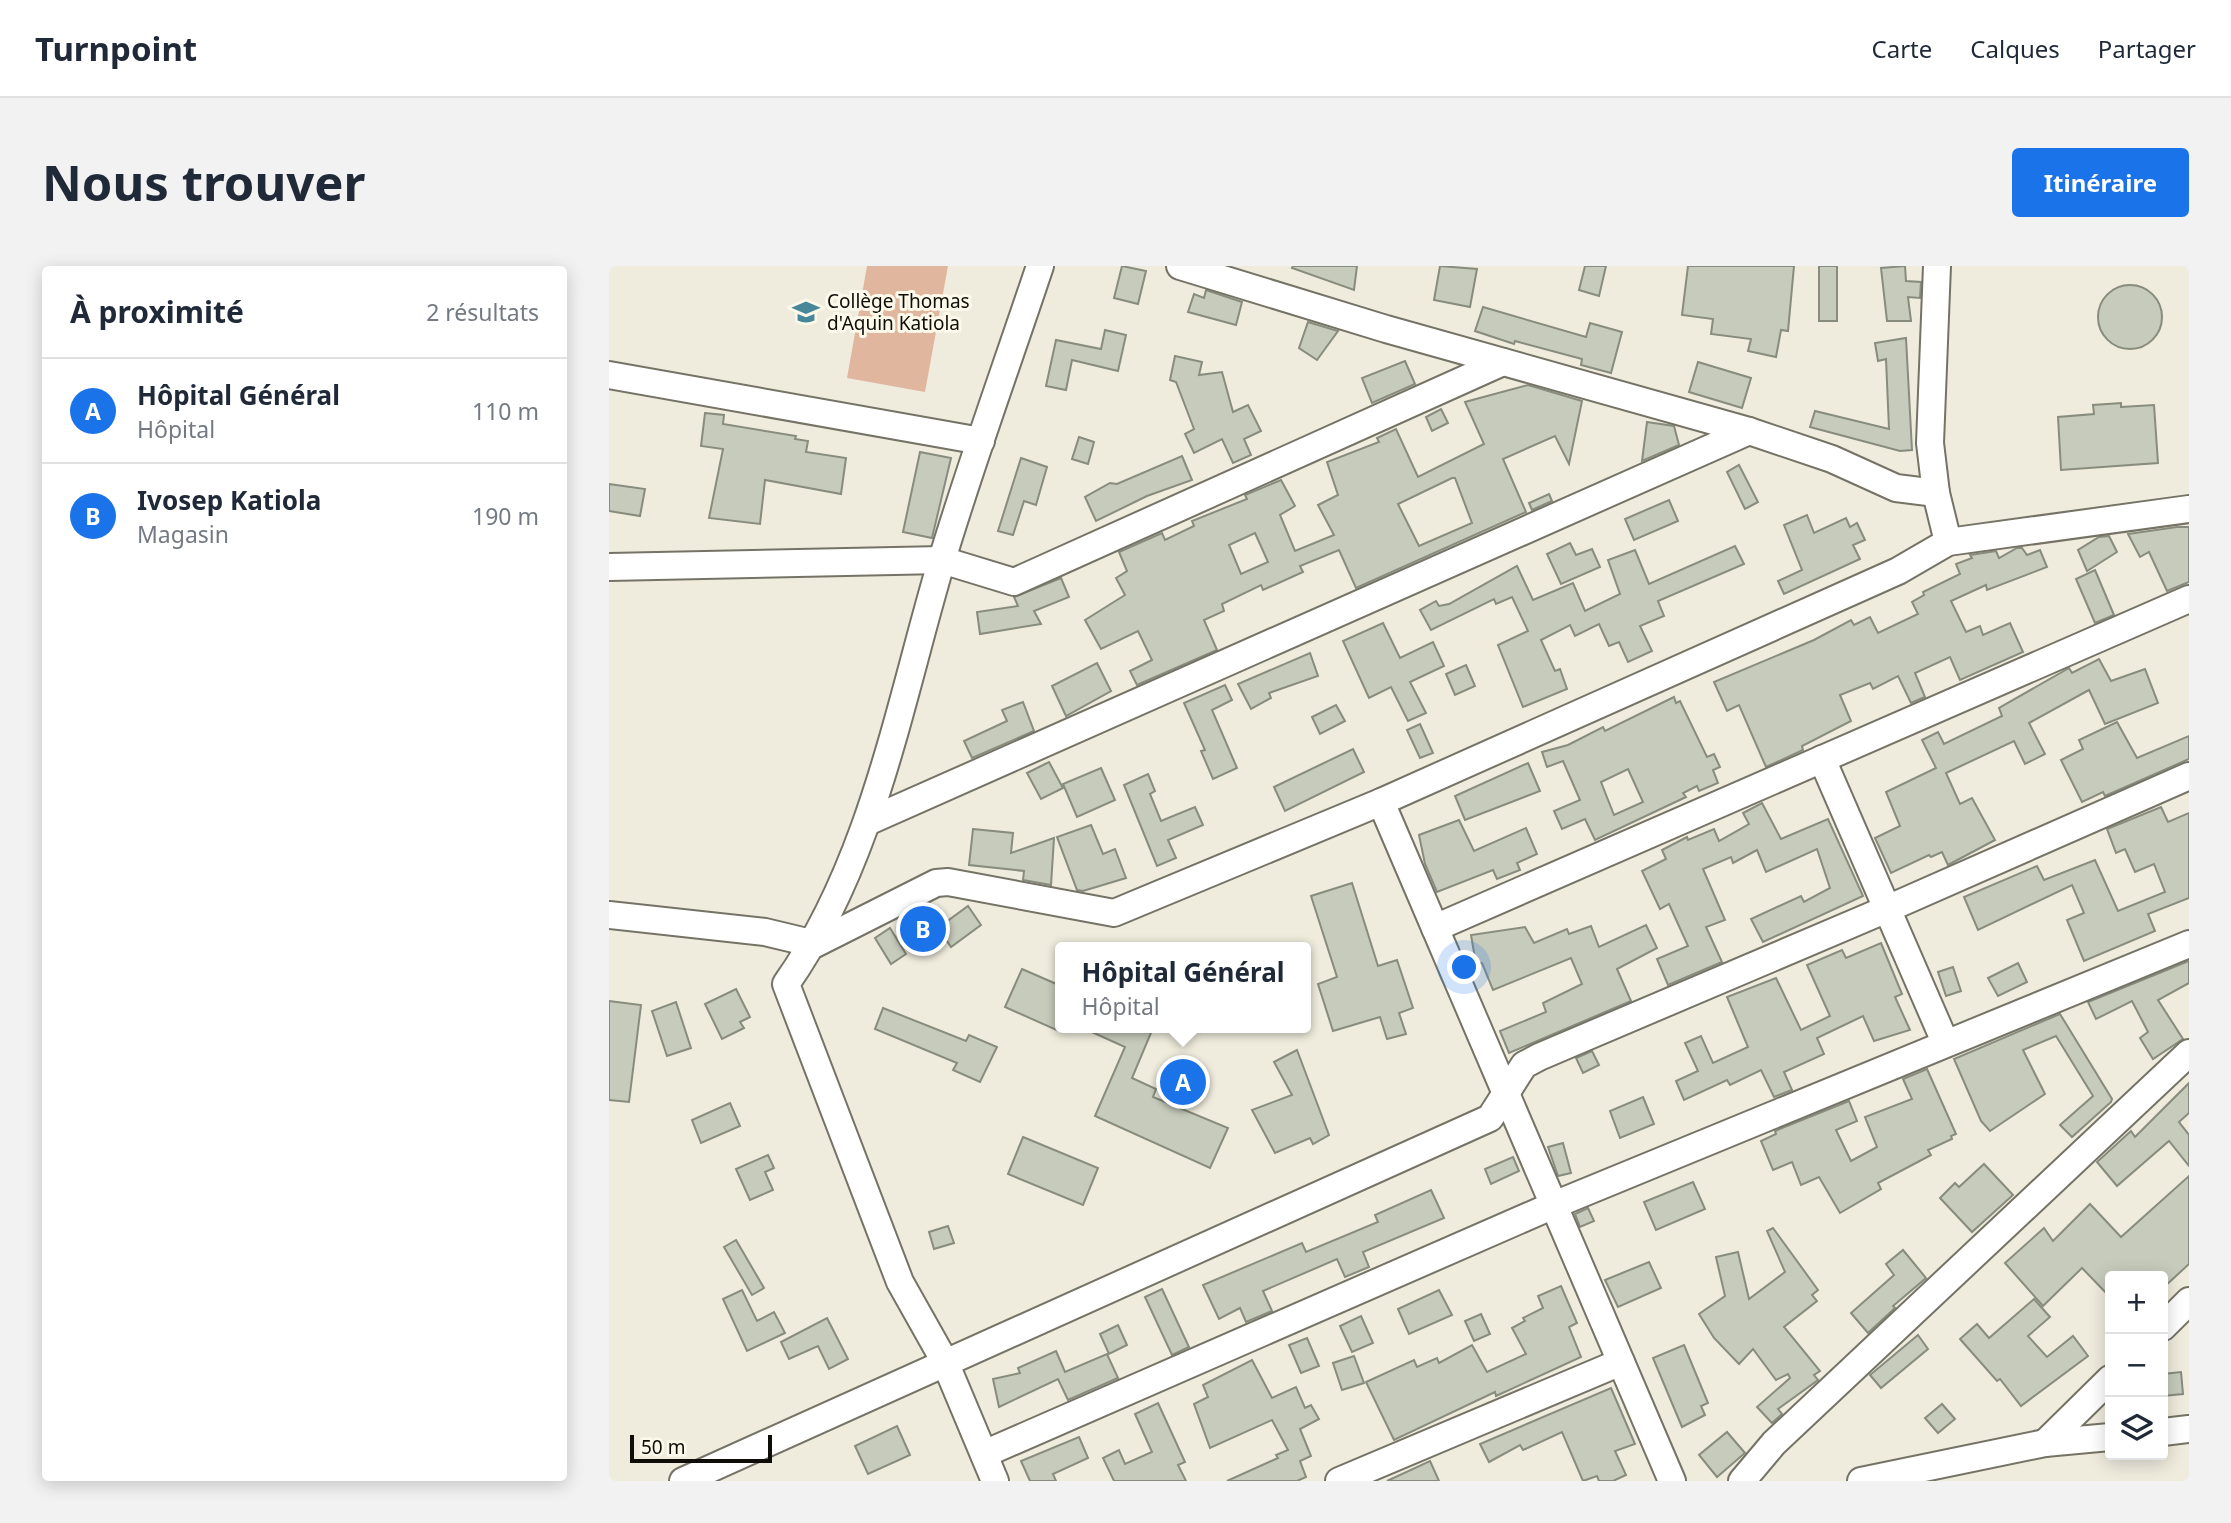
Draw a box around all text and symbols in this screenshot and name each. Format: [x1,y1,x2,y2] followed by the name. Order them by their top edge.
[35,26,197,71] text: Turnpoint
[1872,32,1932,65] text: Carte
[1970,32,2060,65] text: Calques
[2098,32,2196,65] text: Partager
[2012,148,2189,217] button: Itinéraire
[42,149,365,215] text: Nous trouver
[827,288,970,336] place label: Collège Thomas d'Aquin Katiola
[70,291,244,332] text: À proximité
[426,296,539,328] text: 2 résultats
[791,297,821,327] school or university icon: Collège Thomas d'Aquin Katiola
[137,377,340,413] text: Hôpital Général
[85,395,101,427] text: A
[472,395,539,427] text: 110 m
[137,413,215,445] text: Hôpital
[137,482,321,518] text: Ivosep Katiola
[85,500,101,532] text: B
[472,500,539,532] text: 190 m
[137,518,229,550] text: Magasin
[900,903,946,955] pin: B
[1055,942,1311,1033] popup
[1447,950,1481,984] your location
[1082,954,1284,990] text: Hôpital Général
[1082,990,1160,1022] text: Hôpital
[1160,1056,1206,1108] pin: A
[2105,1271,2168,1460] map controls
[2105,1271,2168,1334] button: +
[2105,1334,2168,1397] button: −
[2105,1397,2168,1460] button: layers
[630,1432,772,1464] scale bar
[641,1434,685,1460] text: 50 m

